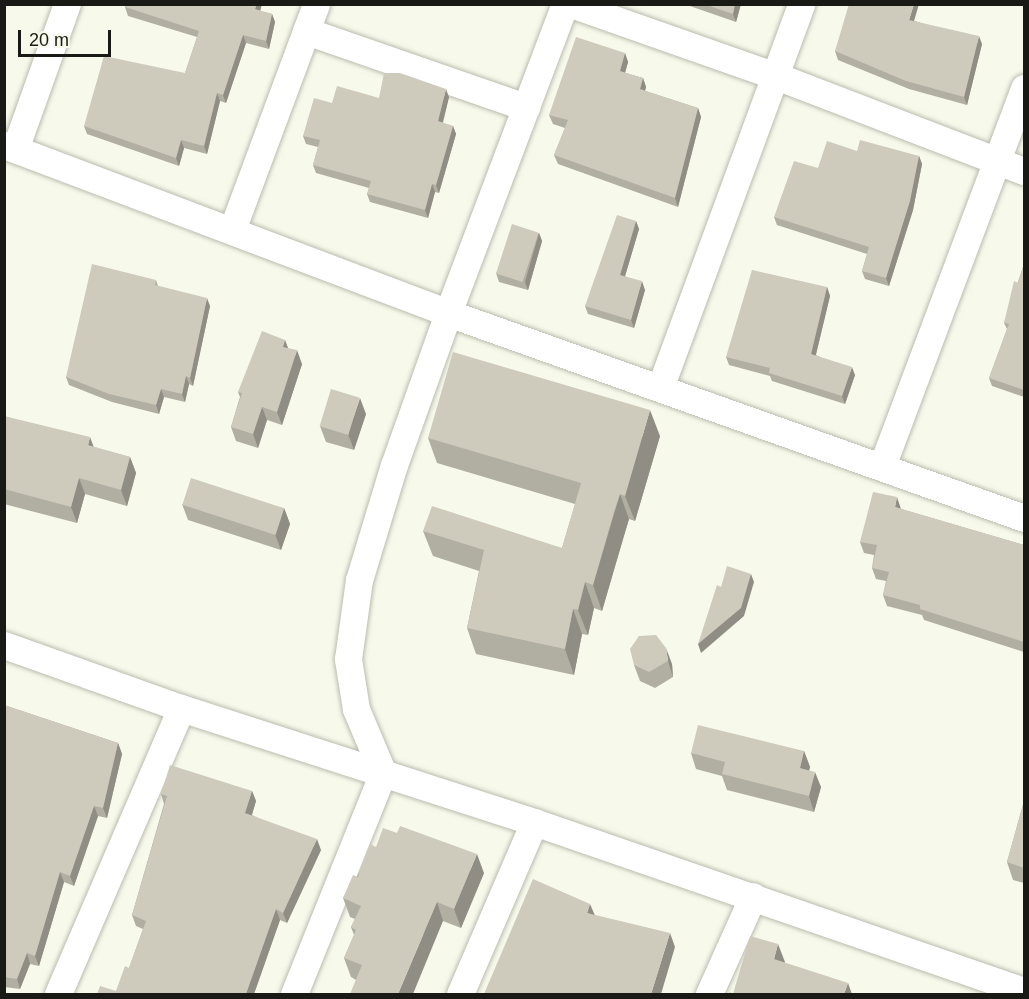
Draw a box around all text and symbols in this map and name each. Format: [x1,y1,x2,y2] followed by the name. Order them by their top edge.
[21,18,114,56] scale bar
[29,30,69,50] text: 20 m

